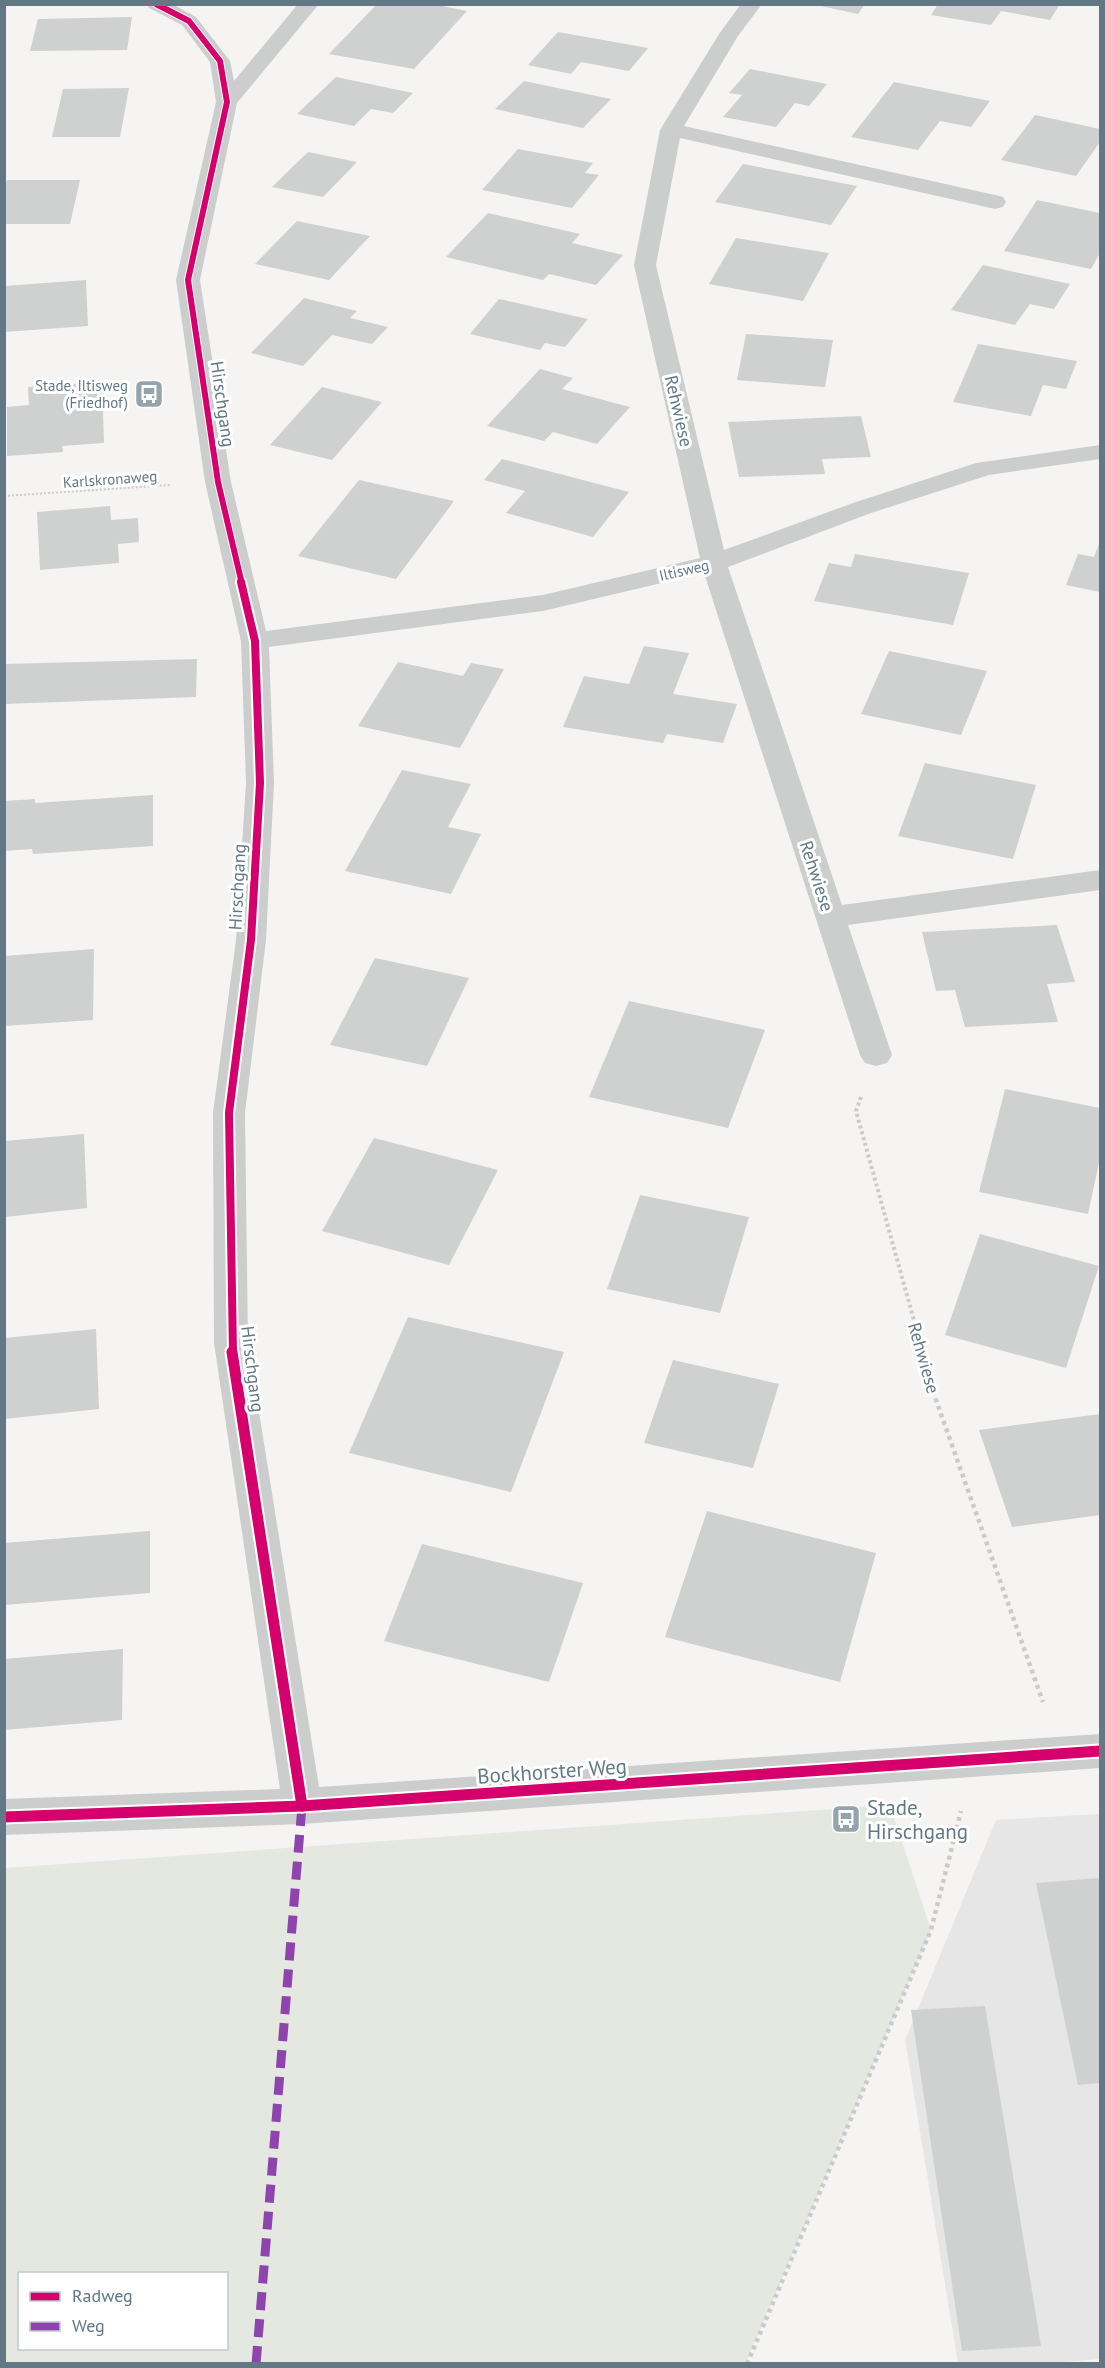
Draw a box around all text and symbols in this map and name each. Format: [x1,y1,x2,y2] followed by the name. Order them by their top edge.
[206,359,240,449] street label: Hirschgang
[660,373,698,449] street label: Rehwiese
[35,376,128,412] place label: Stade, Iltisweg (Friedhof)
[133,378,165,410] bus stop icon: Stade, Iltisweg (Friedhof)
[62,466,158,492] street label: Karlskronaweg
[657,555,711,585] street label: Iltisweg
[795,838,839,914] street label: Rehwiese
[223,843,251,931] street label: Hirschgang
[903,1320,945,1396] street label: Rehwiese
[236,1325,270,1413] street label: Hirschgang
[476,1752,628,1790] street label: Bockhorster Weg
[867,1794,968,1845] place label: Stade, Hirschgang
[830,1803,862,1835] bus stop icon: Stade, Hirschgang
[18,2272,228,2350] legend
[72,2284,133,2307] text: Radweg
[72,2314,105,2337] text: Weg

